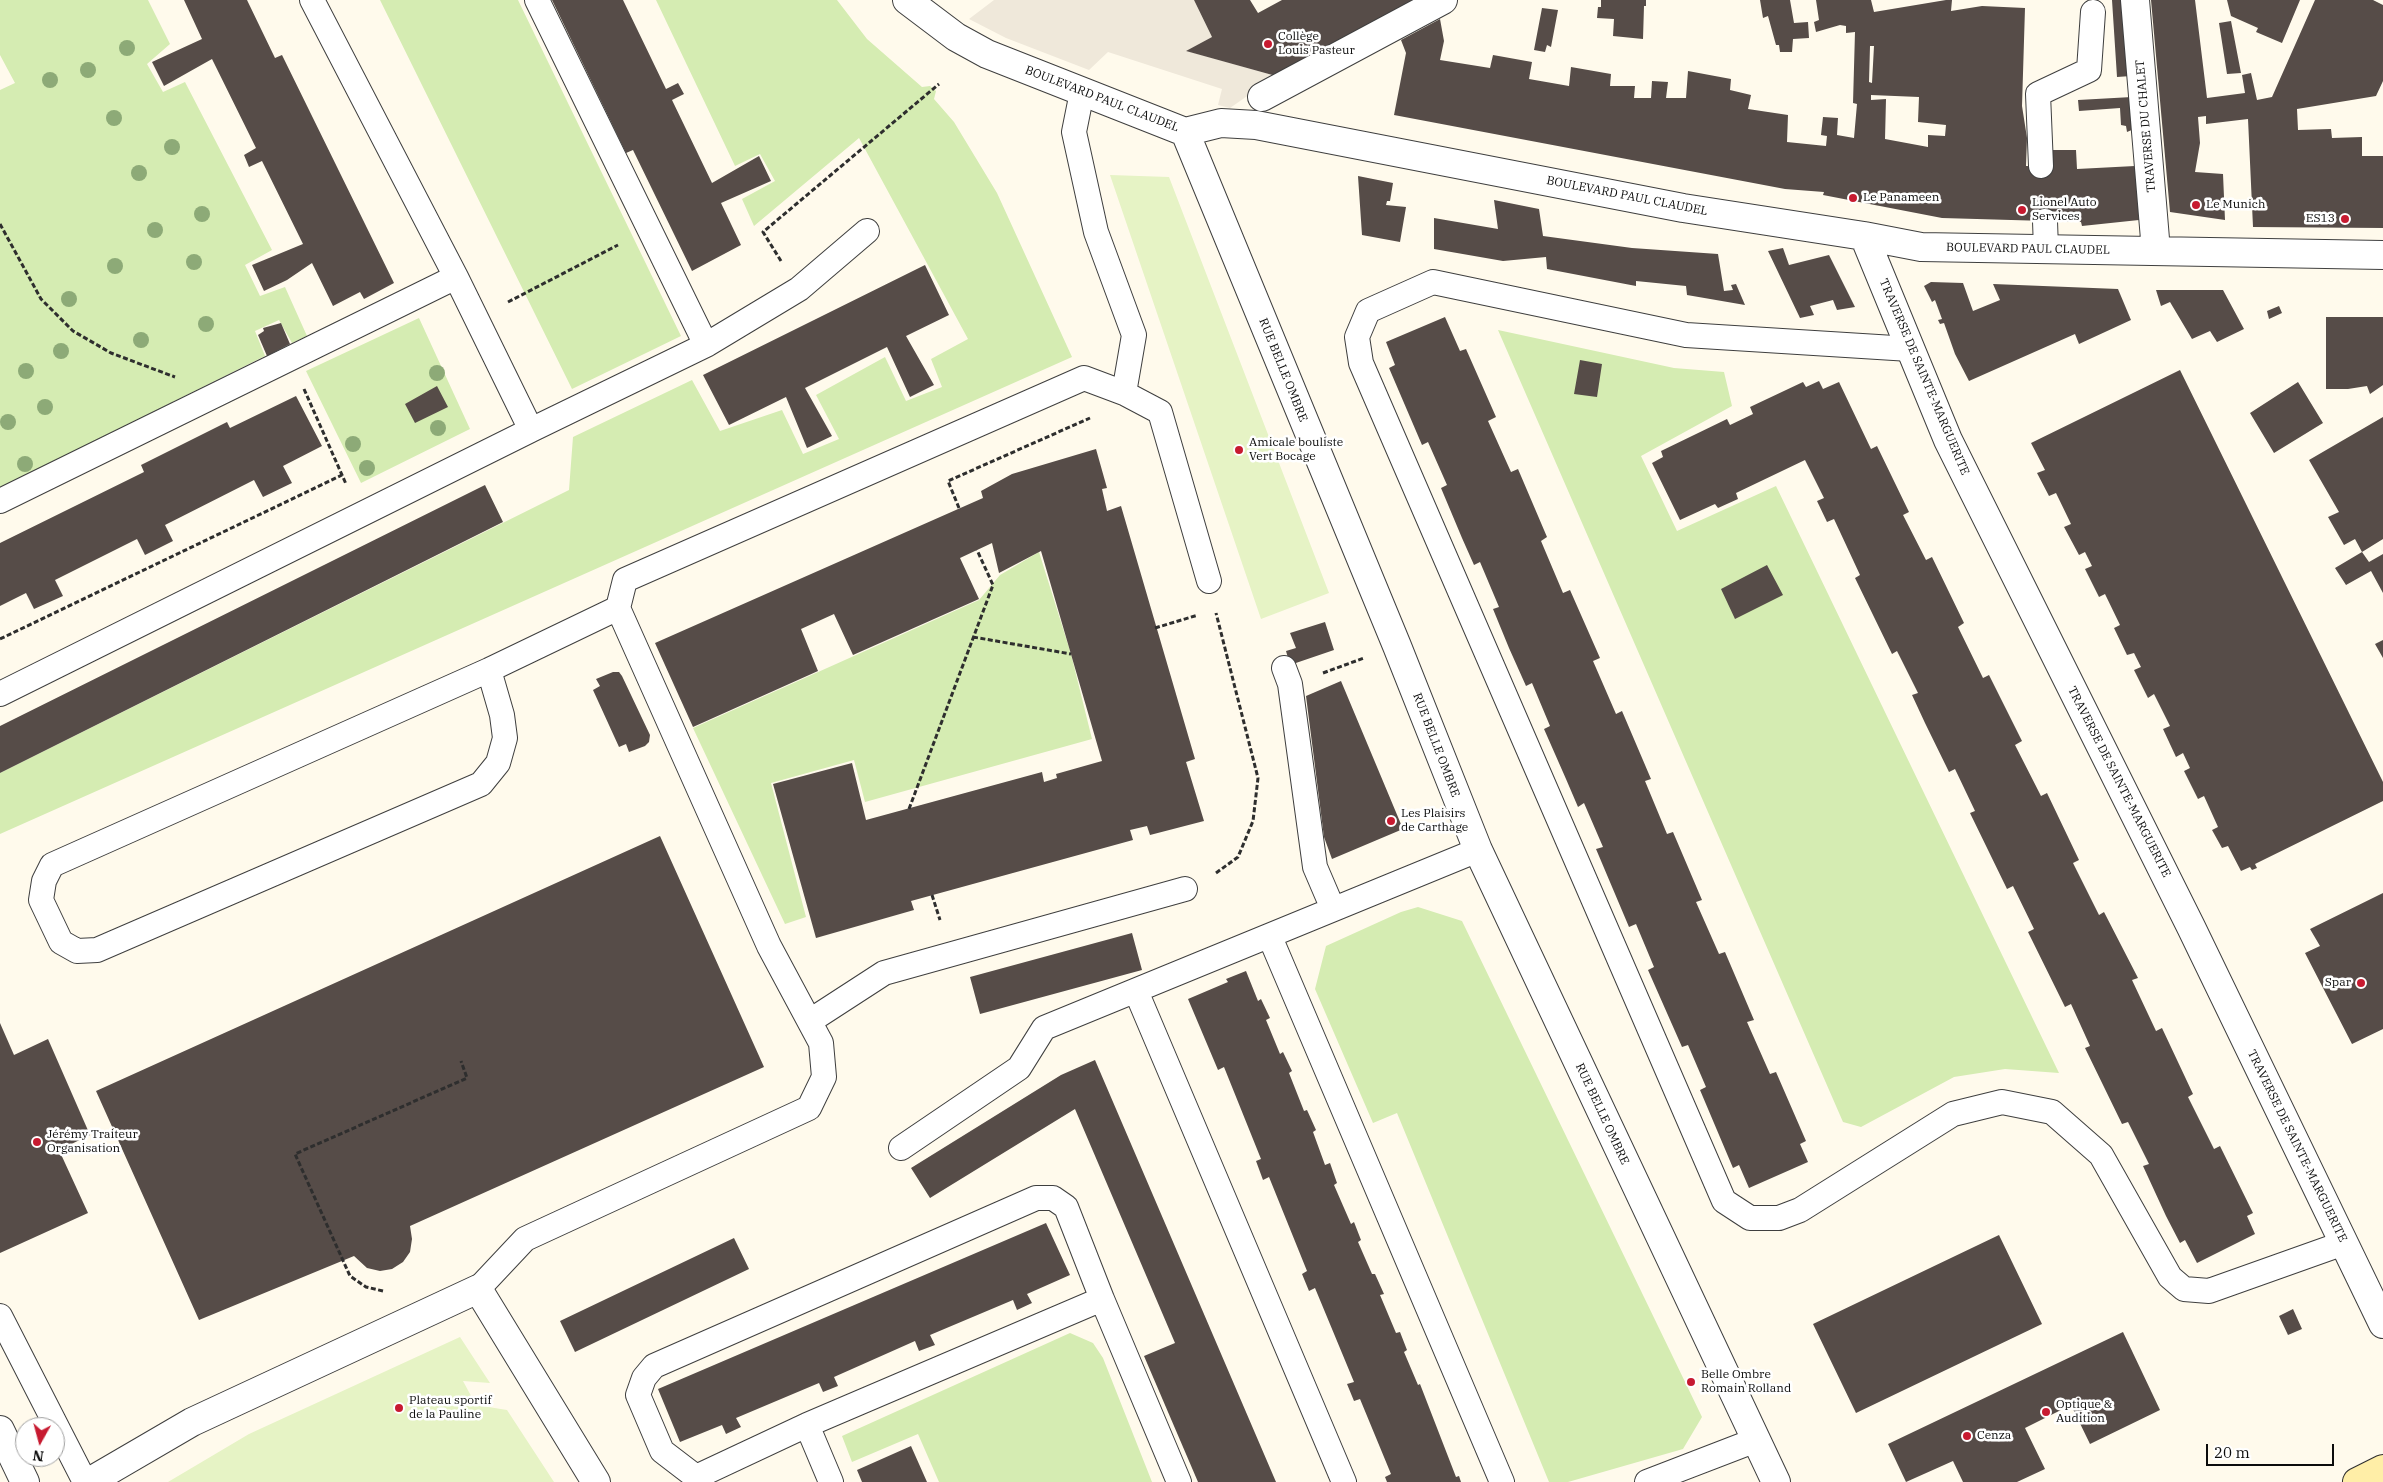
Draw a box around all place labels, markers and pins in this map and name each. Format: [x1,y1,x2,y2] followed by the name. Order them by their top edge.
[1278,30,1355,58] place label: Collège Louis Pasteur
[1262,38,1274,50] marker: Collège Louis Pasteur
[1863,191,1939,205] place label: Le Panameen
[1847,192,1859,204] marker: Le Panameen
[2032,196,2097,224] place label: Lionel Auto Services
[2206,198,2265,212] place label: Le Munich
[2190,199,2202,211] marker: Le Munich
[2016,204,2028,216] marker: Lionel Auto Services
[2306,212,2335,226] place label: ES13
[2339,213,2351,225] marker: ES13
[1249,436,1343,464] place label: Amicale bouliste Vert Bocage
[1233,444,1245,456] marker: Amicale bouliste Vert Bocage
[1401,807,1468,835] place label: Les Plaisirs de Carthage
[1385,815,1397,827] marker: Les Plaisirs de Carthage
[2325,976,2351,990] place label: Spar
[2355,977,2367,989] marker: Spar
[47,1128,138,1156] place label: Jérémy Traiteur Organisation
[31,1136,43,1148] marker: Jérémy Traiteur Organisation
[1701,1368,1791,1396] place label: Belle Ombre Romain Rolland
[1685,1376,1697,1388] marker: Belle Ombre Romain Rolland
[409,1394,492,1422] place label: Plateau sportif de la Pauline
[2056,1398,2112,1426] place label: Optique & Audition
[393,1402,405,1414] marker: Plateau sportif de la Pauline
[2040,1406,2052,1418] marker: Optique & Audition
[1977,1429,2011,1443] place label: Cenza
[1961,1430,1973,1442] marker: Cenza

